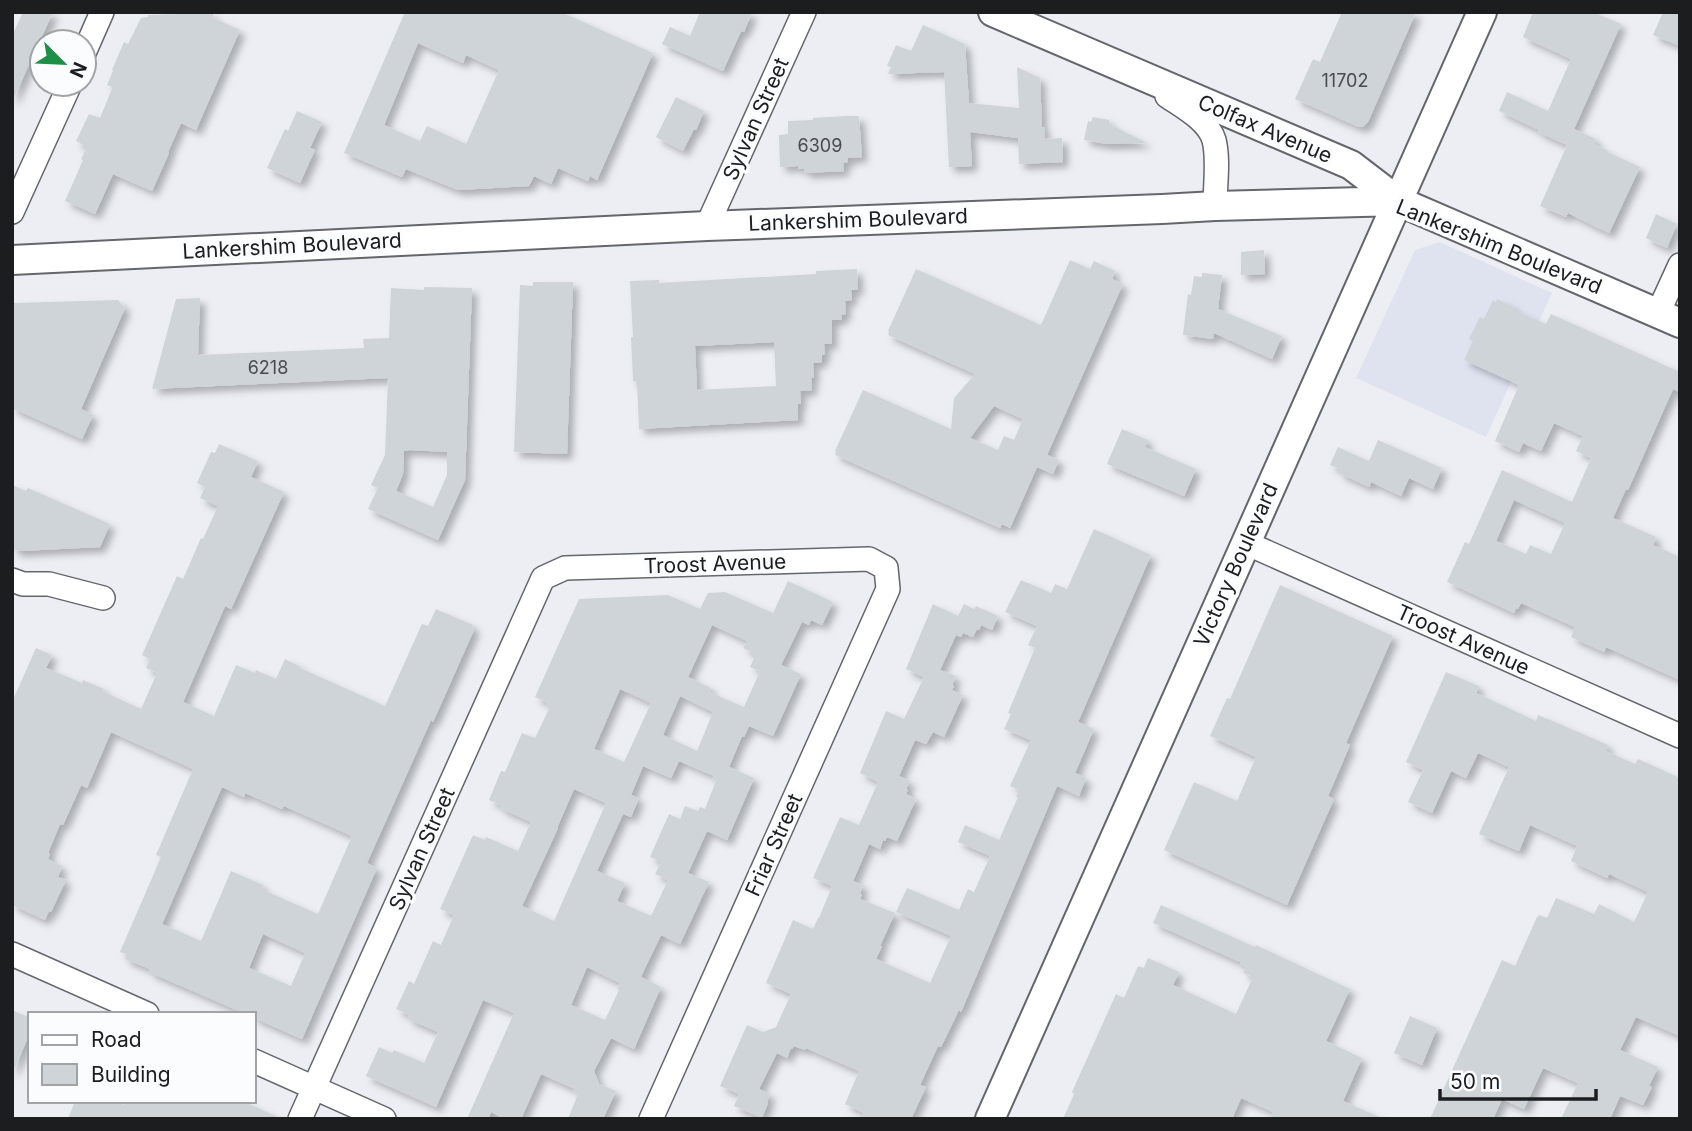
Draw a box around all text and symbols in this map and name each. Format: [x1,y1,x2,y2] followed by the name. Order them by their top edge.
[28,28,98,98] north arrow
[717,53,794,184] street label: Sylvan Street
[65,58,92,81] text: N
[1322,70,1368,91] house number: 11702
[1194,89,1336,168] street label: Colfax Avenue
[798,135,842,156] house number: 6309
[1393,194,1606,299] street label: Lankershim Boulevard
[748,203,968,236] street label: Lankershim Boulevard
[182,227,402,264] street label: Lankershim Boulevard
[248,357,288,378] house number: 6218
[1188,479,1283,650] street label: Victory Boulevard
[643,549,787,578] street label: Troost Avenue
[1393,599,1533,680] street label: Troost Avenue
[383,783,460,914] street label: Sylvan Street
[740,789,807,900] street label: Friar Street
[28,1012,256,1103] legend
[91,1027,142,1052] text: Road
[1440,1058,1596,1102] scale bar
[91,1062,171,1087] text: Building
[1450,1069,1500,1094] text: 50 m

